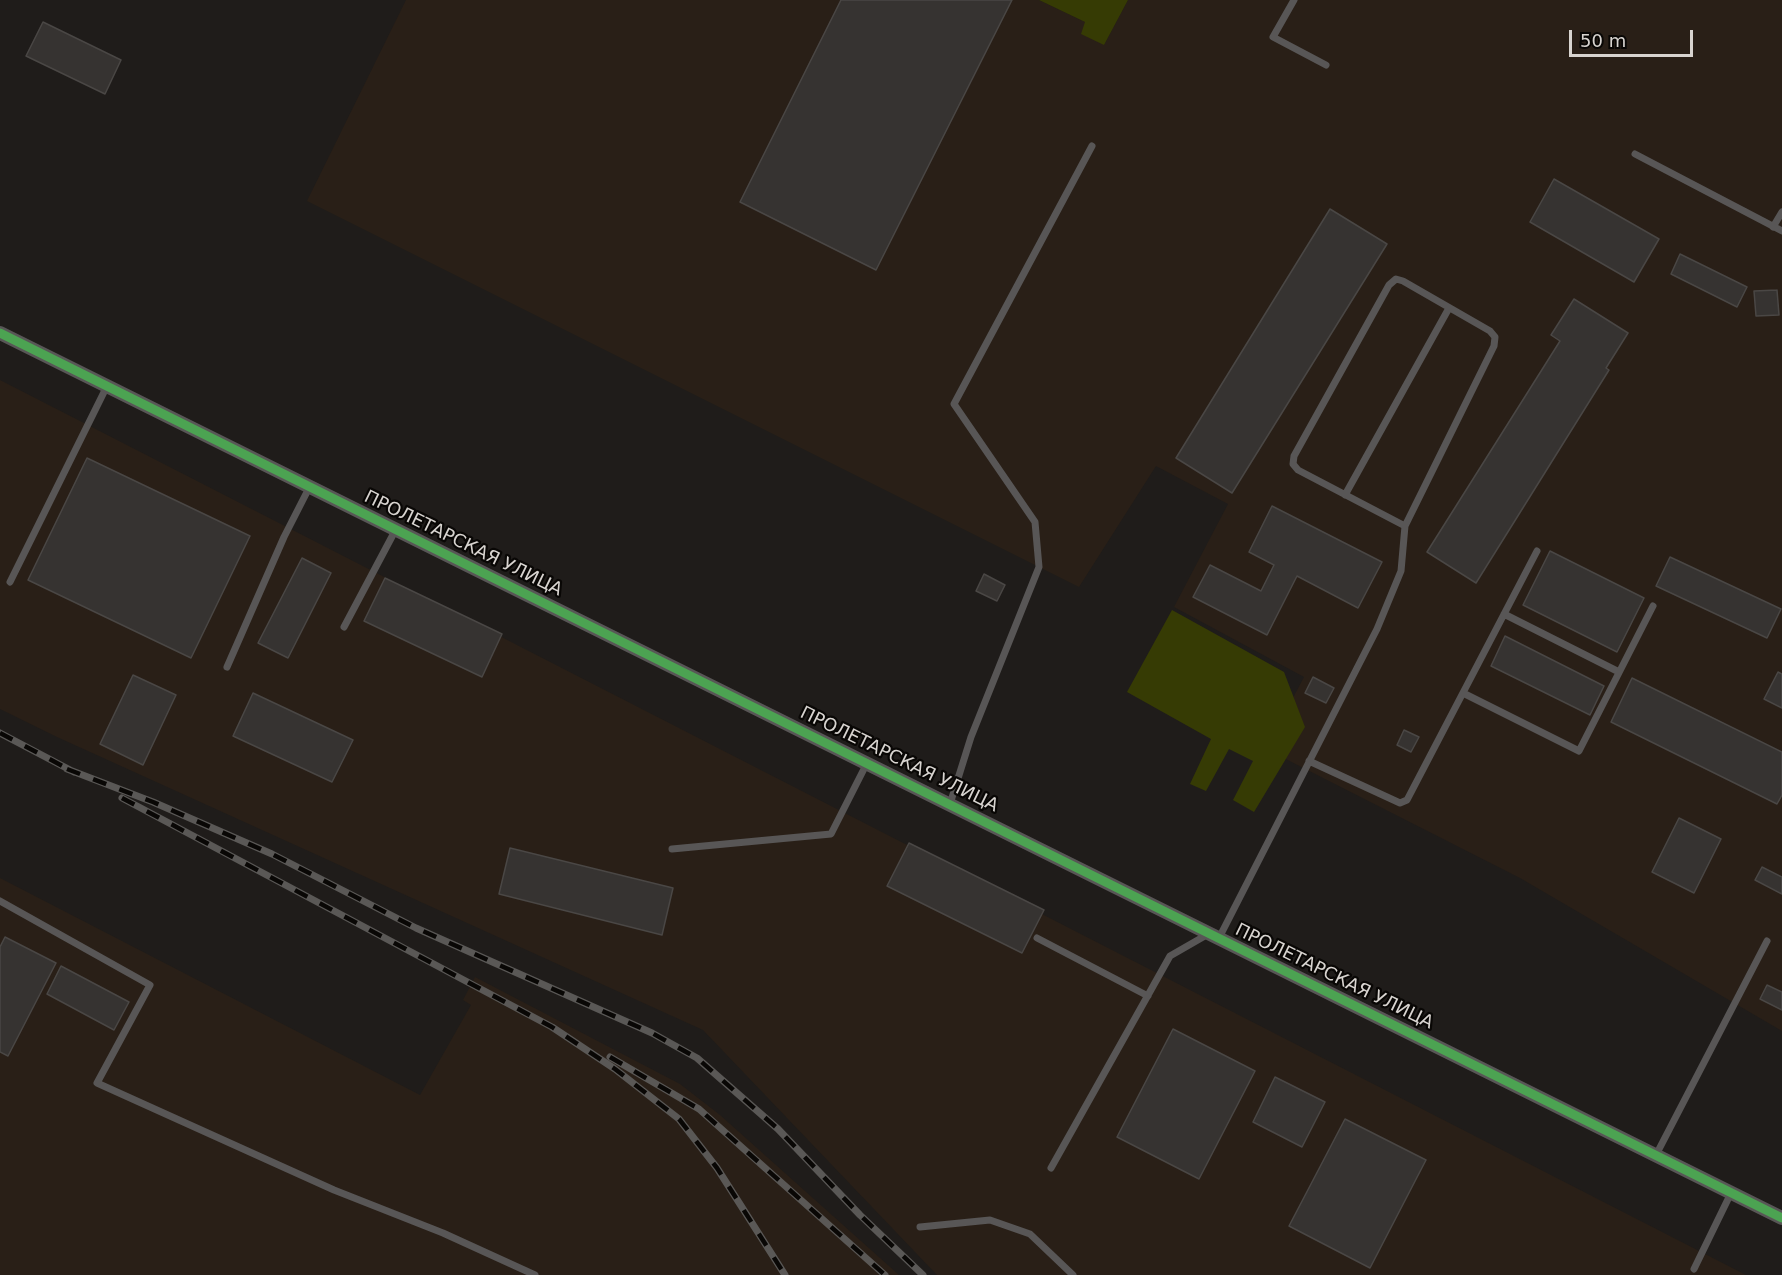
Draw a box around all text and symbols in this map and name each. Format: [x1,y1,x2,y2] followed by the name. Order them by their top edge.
[1572,18,1696,56] scale bar
[1580,30,1626,51] text: 50 m
[360,487,566,601] street label: ПРОЛЕТАРСКАЯ УЛИЦА
[796,703,1002,817] street label: ПРОЛЕТАРСКАЯ УЛИЦА
[1231,920,1437,1034] street label: ПРОЛЕТАРСКАЯ УЛИЦА

